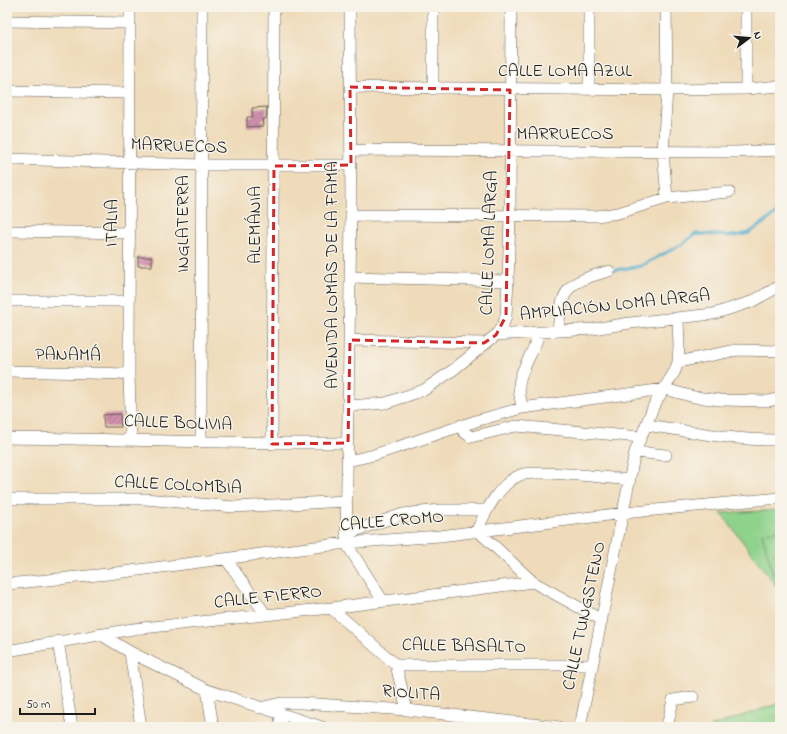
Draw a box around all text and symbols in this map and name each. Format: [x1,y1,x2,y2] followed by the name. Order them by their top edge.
[729,18,769,58] north arrow
[749,30,766,41] text: N
[498,59,632,85] street label: CALLE LOMA AZUL
[517,122,613,148] street label: MARRUECOS
[130,132,228,162] street label: MARRUECOS
[320,161,346,389] street label: AVENIDA LOMAS DE LA FAMA
[474,170,506,316] street label: CALLE LOMA LARGA
[171,175,197,273] street label: INGLATERRA
[243,186,269,264] street label: ALEMÁNIA
[100,199,126,247] street label: ITALIA
[519,283,711,329] street label: AMPLIACIÓN LOMA LARGA
[35,342,101,370] street label: PANAMÁ
[123,409,233,439] street label: CALLE BOLIVIA
[114,470,242,502] street label: CALLE COLOMBIA
[339,505,445,539] street label: CALLE CROMO
[557,539,613,693] street label: CALLE TUNGSTENO
[213,579,323,617] street label: CALLE FIERRO
[402,633,526,661] street label: CALLE BASALTO
[381,679,441,709] street label: RIOLITA
[20,690,95,716] scale bar
[26,696,50,714] text: 50 m

